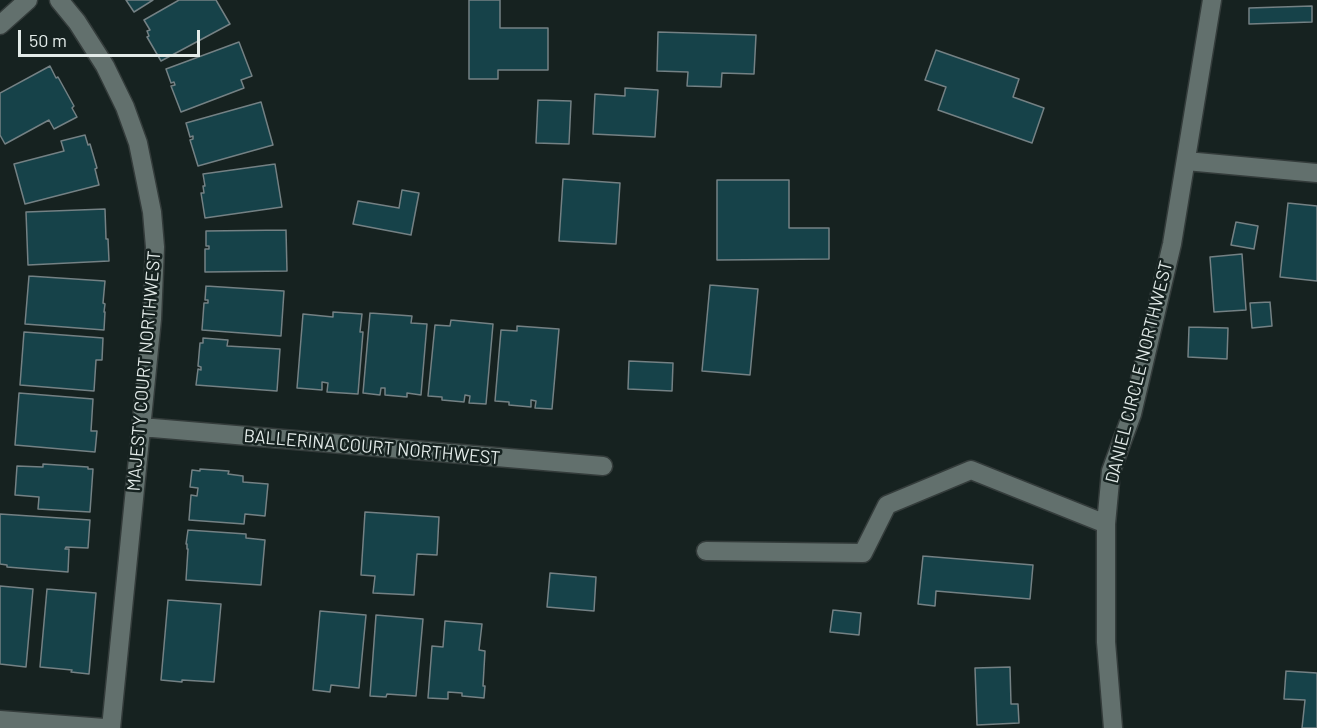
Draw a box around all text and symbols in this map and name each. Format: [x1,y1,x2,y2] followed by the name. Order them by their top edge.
[21,18,202,56] scale bar
[29,29,67,51] text: 50 m
[123,250,165,492] street label: MAJESTY COURT NORTHWEST
[1101,258,1177,486] street label: DANIEL CIRCLE NORTHWEST
[243,425,501,469] street label: BALLERINA COURT NORTHWEST

